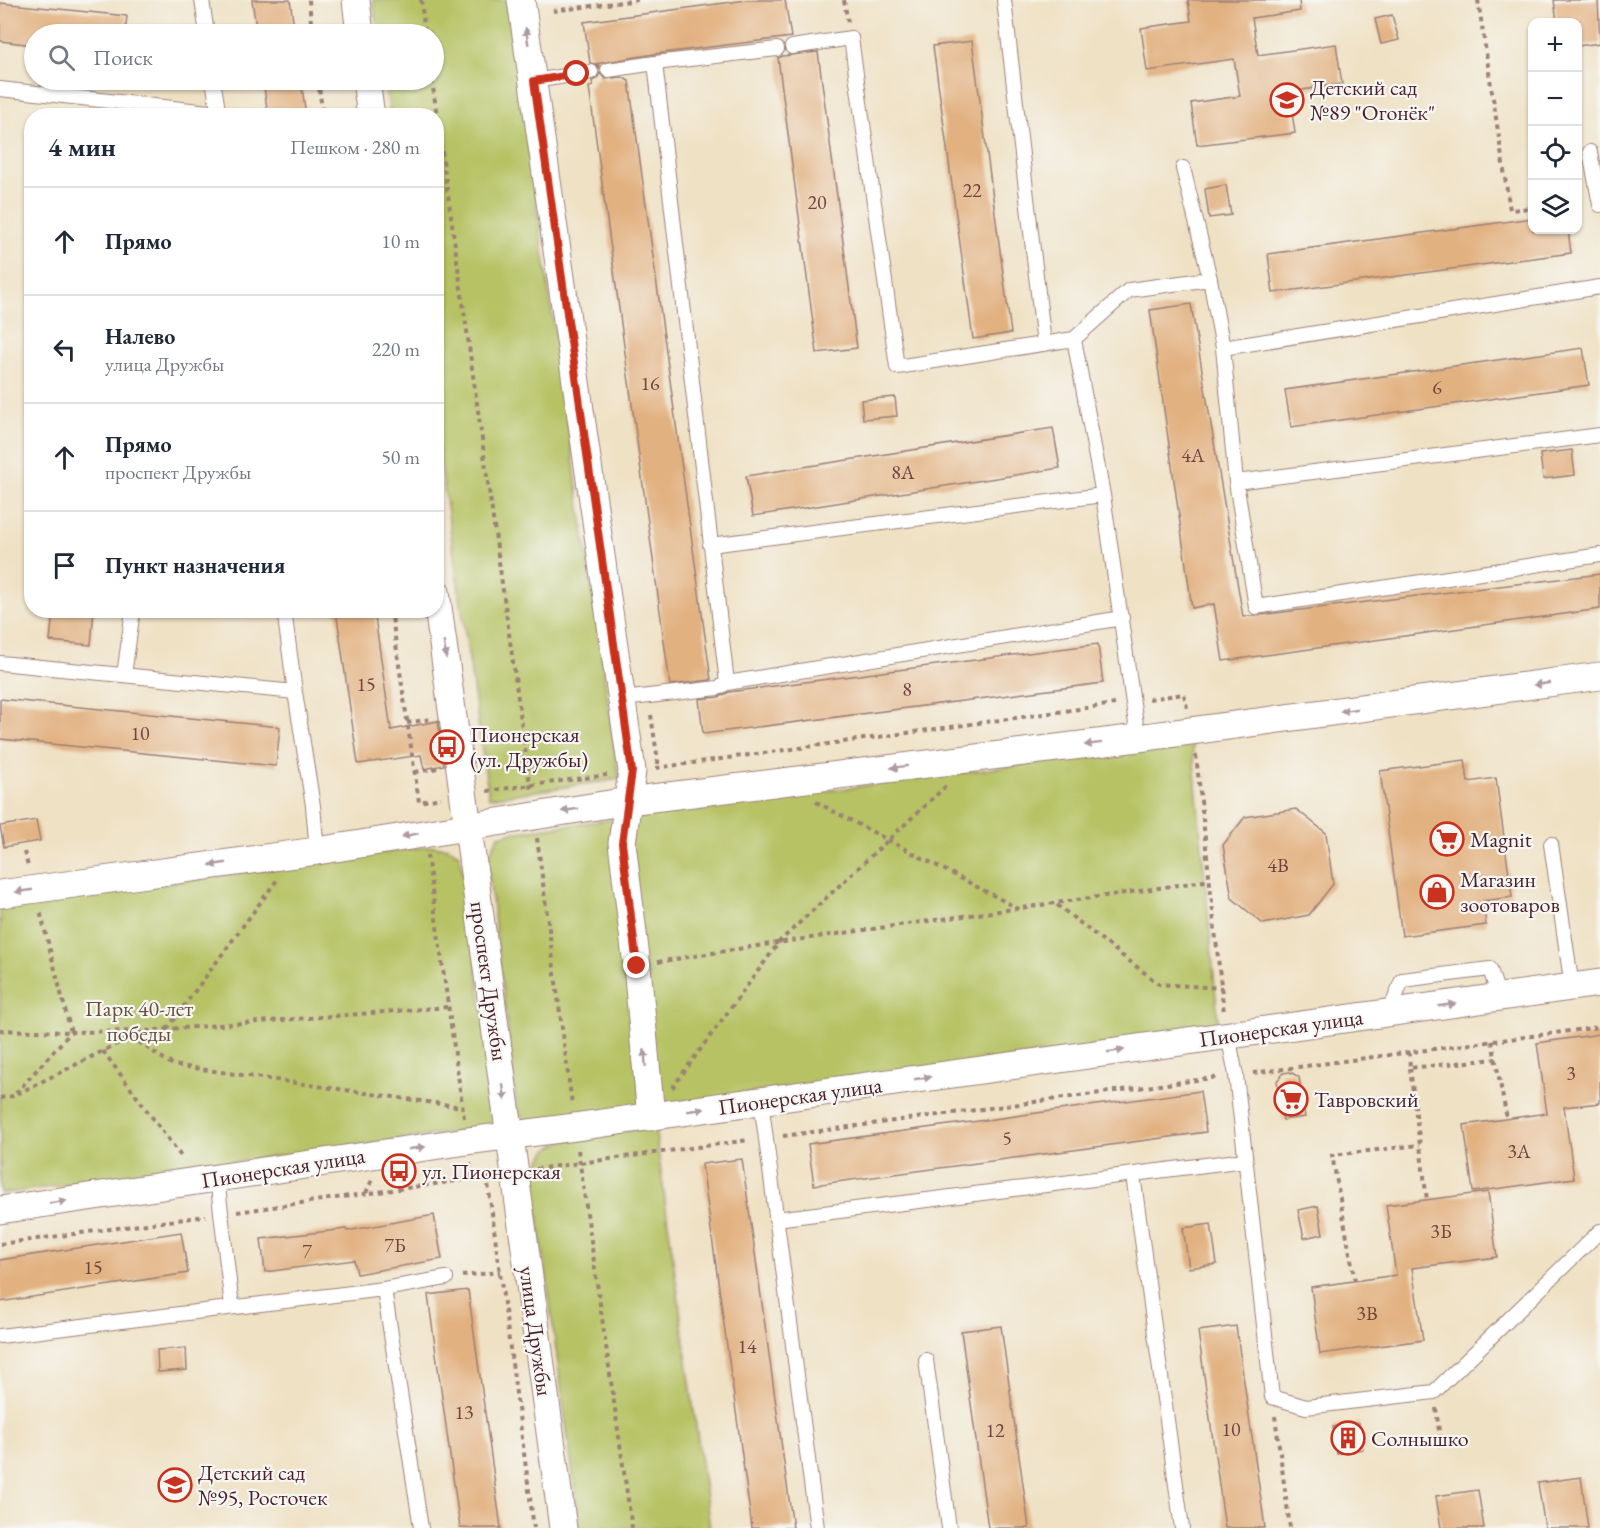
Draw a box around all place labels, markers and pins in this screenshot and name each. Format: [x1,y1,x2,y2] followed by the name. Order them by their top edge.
[1310,73,1435,127] place label: Детский сад №89 "Огонёк"
[1269,82,1305,118] school or university icon: Детский сад №89 "Огонёк"
[470,720,588,774] place label: Пионерская (ул. Дружбы)
[429,729,465,765] bus stop icon: Пионерская (ул. Дружбы)
[1429,821,1465,857] supermarket icon: Magnit
[1470,825,1532,854] place label: Magnit
[1460,865,1560,919] place label: Магазин зоотоваров
[1419,874,1455,910] shop icon: Магазин зоотоваров
[1273,1081,1309,1117] supermarket icon: Тавровский
[1314,1085,1419,1114] place label: Тавровский
[381,1153,417,1189] bus stop icon: ул. Пионерская
[422,1157,561,1186] place label: ул. Пионерская
[1330,1420,1366,1456] building icon: Солнышко
[1371,1424,1469,1453] place label: Солнышко
[198,1458,328,1512] place label: Детский сад №95, Росточек
[157,1467,193,1503] school or university icon: Детский сад №95, Росточек

